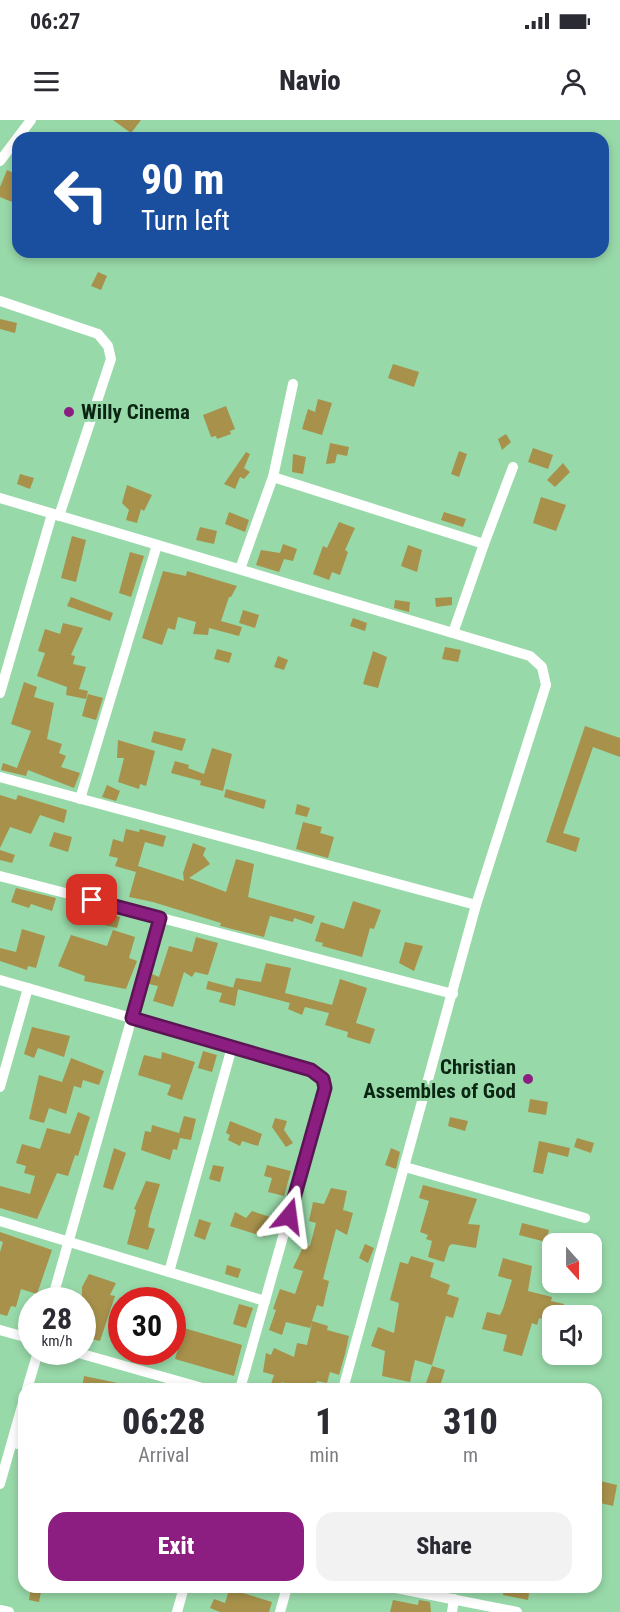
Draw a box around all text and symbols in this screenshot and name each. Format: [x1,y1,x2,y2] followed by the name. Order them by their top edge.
[30,9,81,34] text: 06:27
[30,65,63,98] icon: menu
[279,65,341,97] text: Navio
[557,65,590,98] icon: person
[141,155,224,204] text: 90 m
[42,156,120,234] icon: left
[141,205,230,237] text: Turn left
[81,400,190,424] place label: Willy Cinema
[62,405,76,419] marker: Willy Cinema
[66,874,117,925] pin
[75,883,108,916] icon: arrive
[363,1055,516,1103] place label: Christian Assembles of God
[521,1072,535,1086] marker: Christian Assembles of God
[257,1184,321,1248] position arrow
[542,1233,602,1293] north arrow
[542,1233,602,1365] map controls
[108,1287,186,1365] speed limit sign: 30
[42,1301,72,1336] text: 28
[542,1305,602,1365] button: sound
[42,1332,72,1350] text: km/h
[122,1401,205,1443] text: 06:28
[315,1401,333,1443] text: 1
[443,1401,498,1443] text: 310
[138,1443,189,1467] text: Arrival
[310,1443,339,1467] text: min
[463,1443,478,1467] text: m
[48,1512,304,1581] button: Exit
[316,1512,572,1581] button: Share

